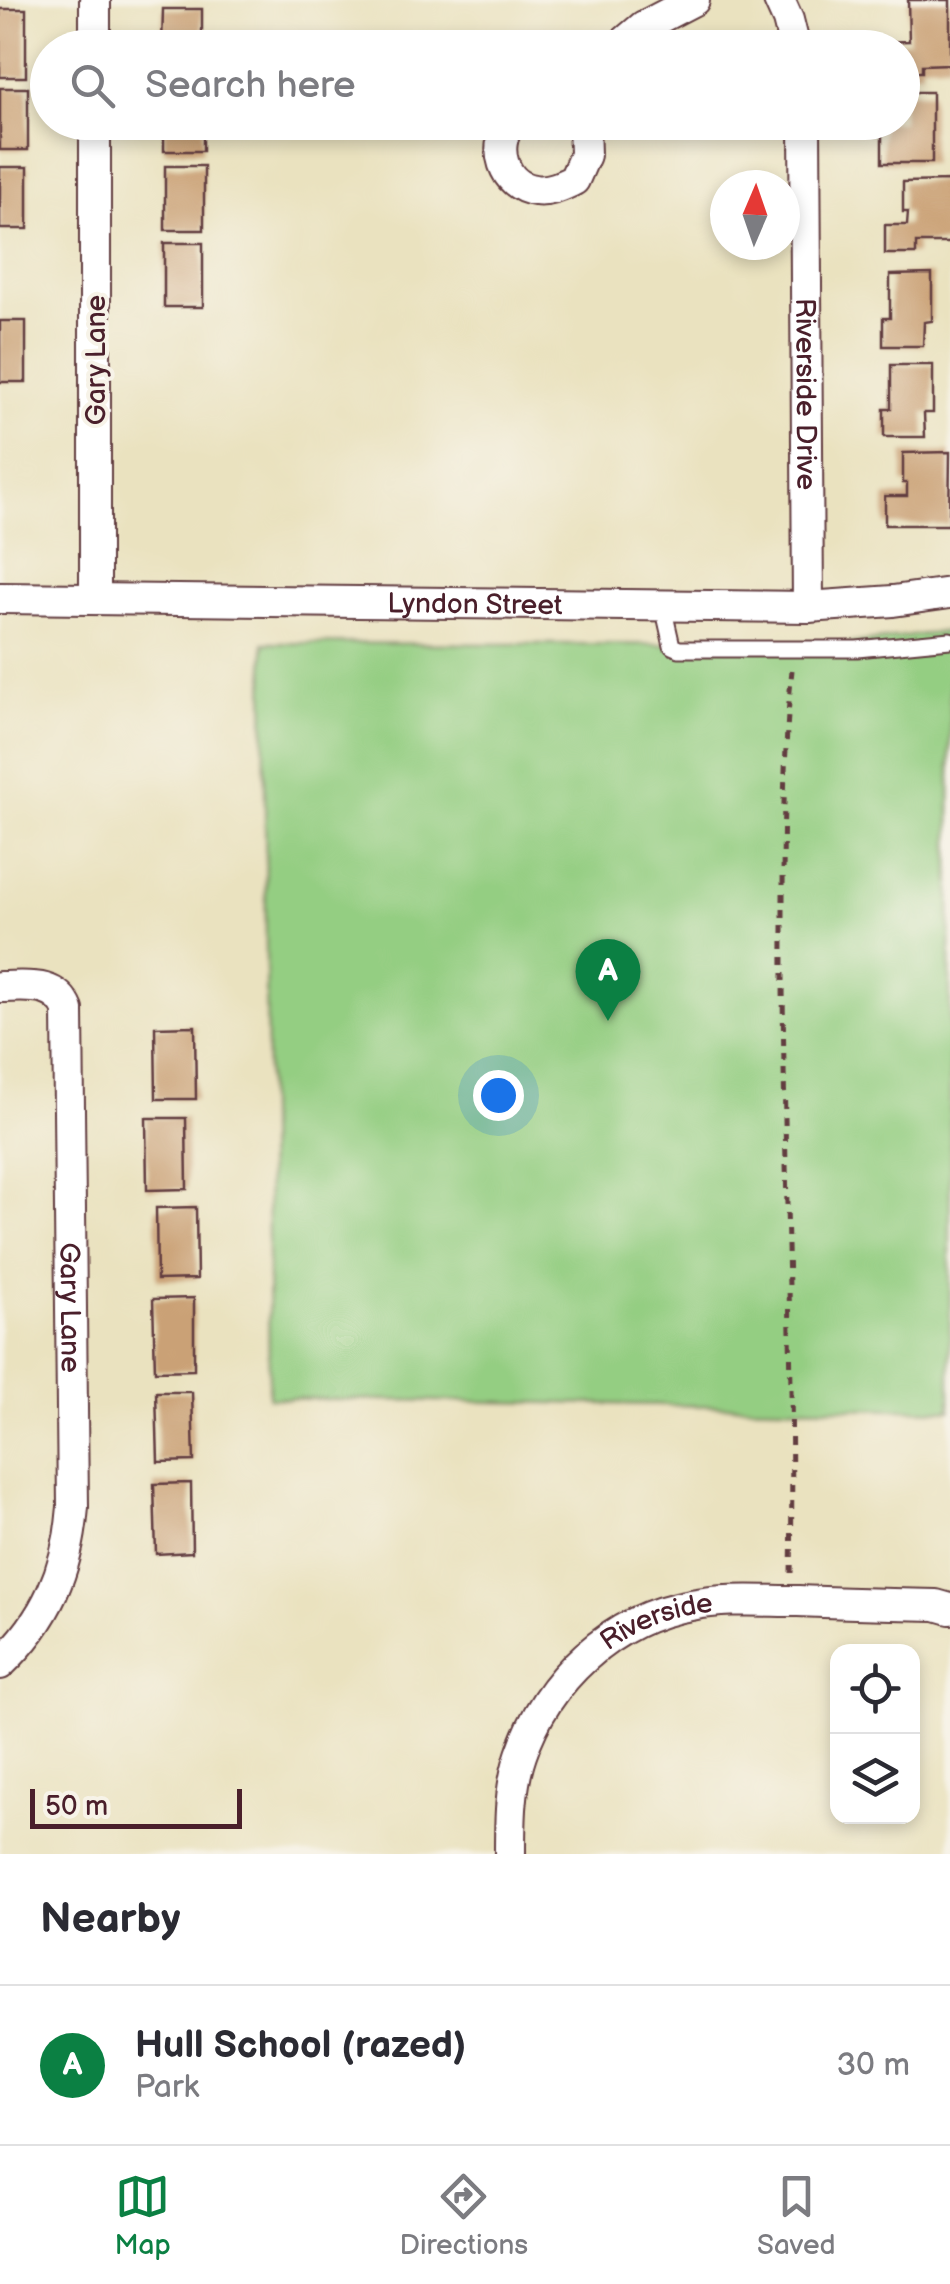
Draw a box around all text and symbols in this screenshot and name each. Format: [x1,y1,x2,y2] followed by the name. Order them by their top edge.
[30,30,920,140] search box
[65,58,120,113] icon: search
[145,63,356,108] text: Search here
[710,170,800,260] north arrow
[80,295,113,425] street label: Gary Lane
[788,298,822,490] street label: Riverside Drive
[387,587,563,622] street label: Lyndon Street
[576,938,640,1021] pin: A
[473,1070,524,1121] your location
[52,1242,87,1373] street label: Gary Lane
[594,1587,715,1658] street label: Riverside
[830,1644,920,1824] map controls
[830,1644,920,1734] button: locate
[830,1734,920,1824] button: layers
[30,1784,242,1828] scale bar
[45,1790,108,1823] text: 50 m
[40,1894,180,1945] text: Nearby
[135,2023,466,2068] text: Hull School (razed)
[63,2046,82,2085] text: A
[836,2046,910,2085] text: 30 m
[135,2068,199,2107] text: Park
[114,2169,171,2262] tab: Map
[399,2169,528,2262] tab: Directions
[757,2169,836,2262] tab: Saved

